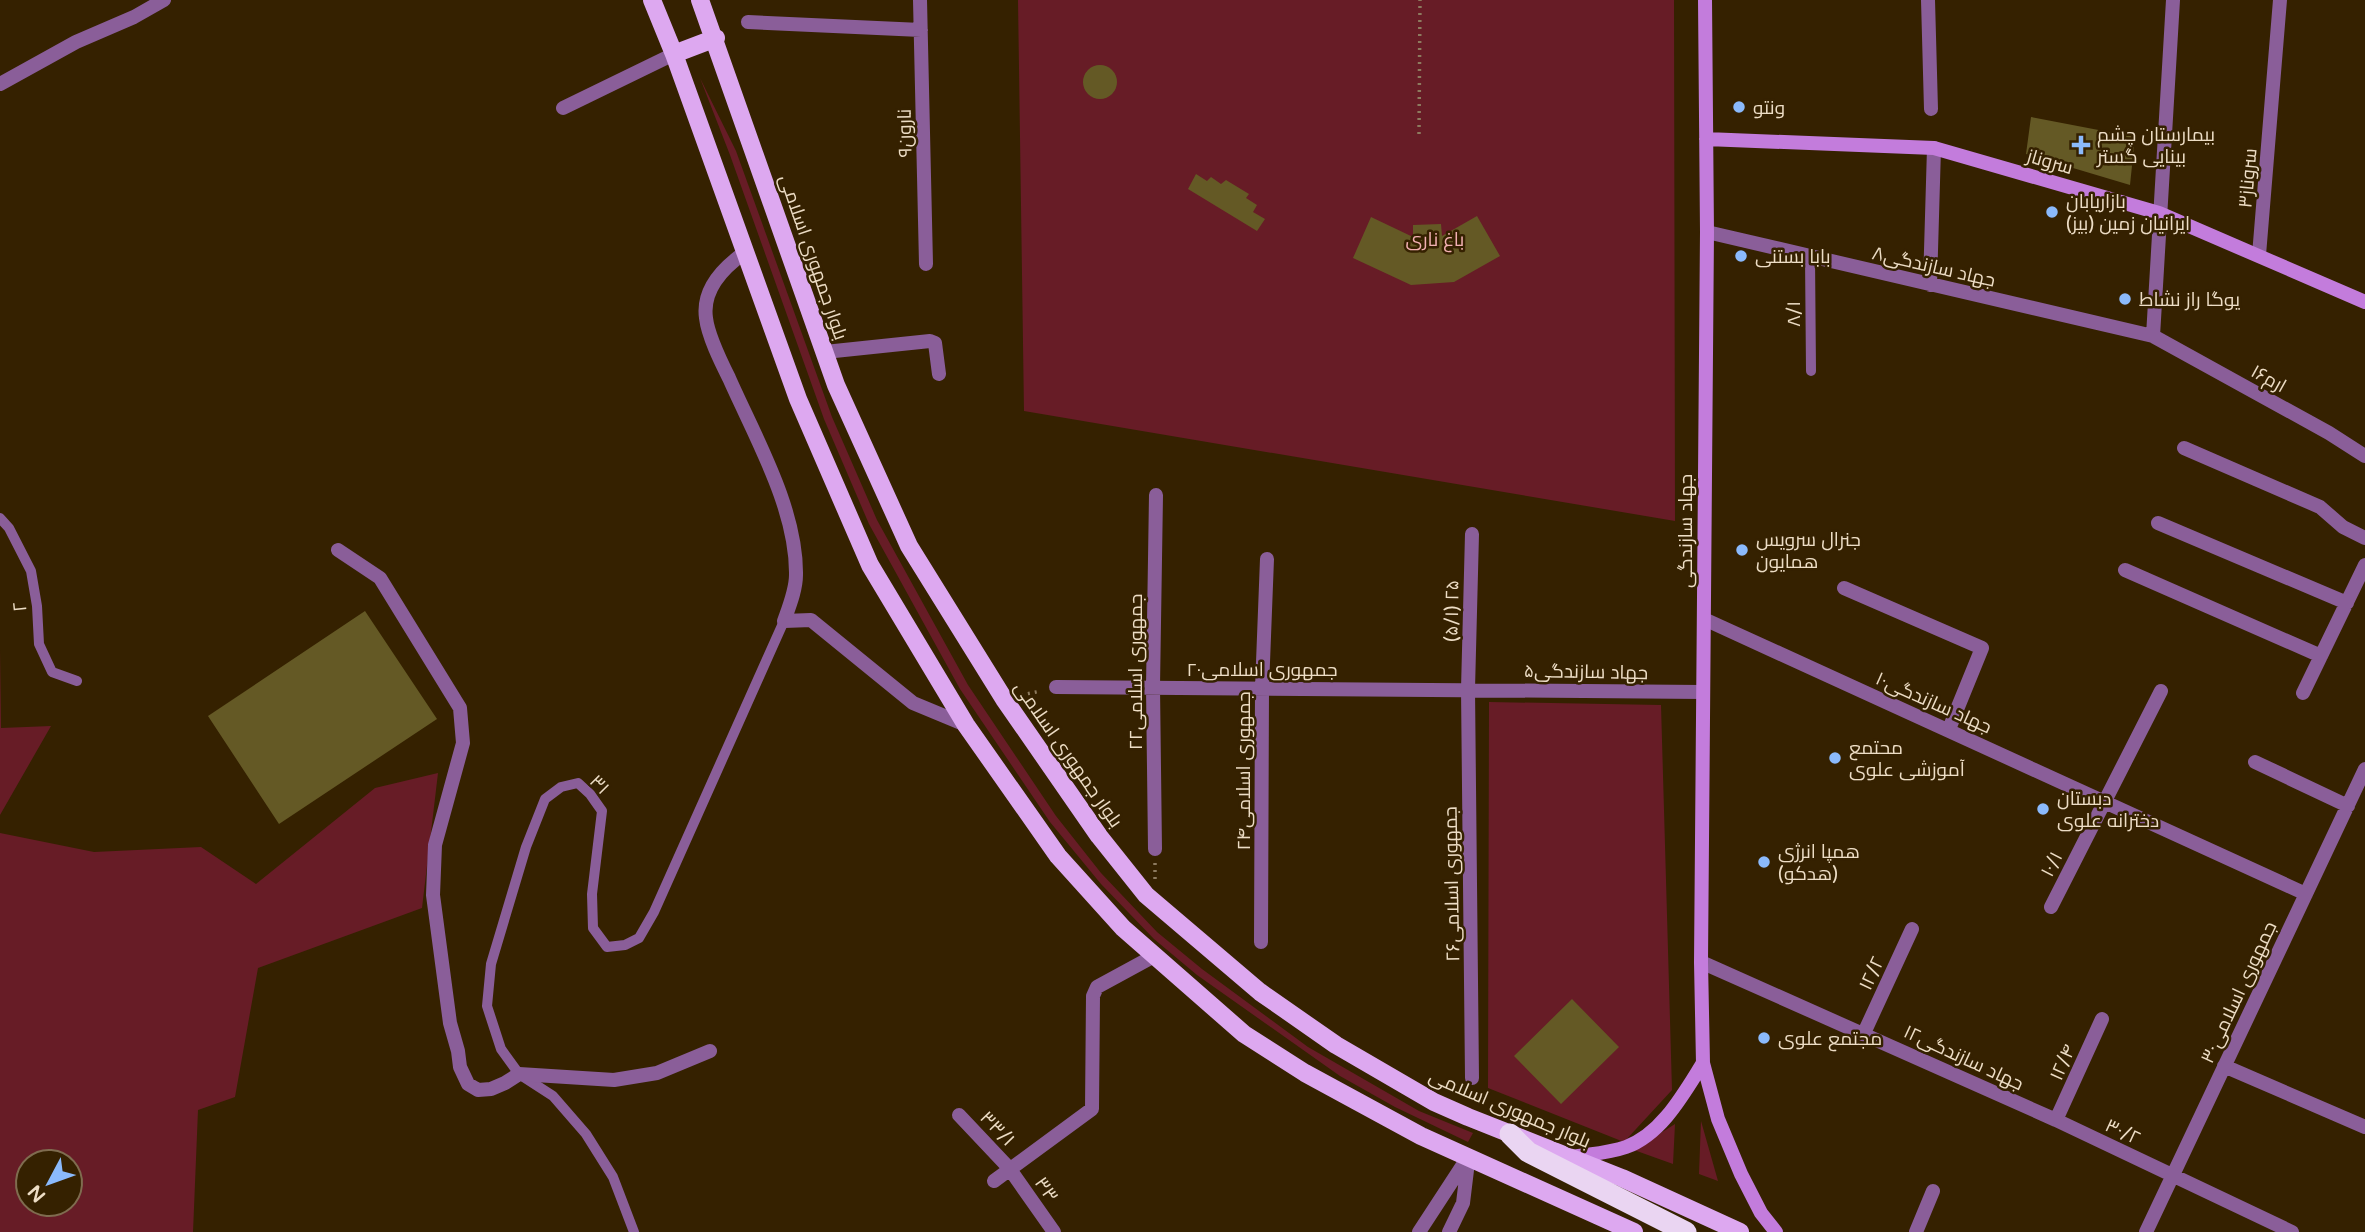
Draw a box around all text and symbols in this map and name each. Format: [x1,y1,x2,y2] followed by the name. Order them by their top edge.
[1753,97,1785,119] place label: ونتو
[1731,99,1747,115] marker: ونتو
[894,109,916,157] street label: نارون۹
[2096,124,2215,168] place label: بیمارستان چشم بینایی گستر
[2071,135,2091,155] marker: بیمارستان چشم بینایی گستر
[2023,145,2075,179] street label: سروناز
[2234,147,2262,209] street label: سروناز۳
[774,172,852,343] street label: بلوار جمهوری اسلامی
[2066,191,2190,235] place label: بازاریابان ایرانیان زمین (بیز)
[2044,204,2060,220] marker: بازاریابان ایرانیان زمین (بیز)
[1406,229,1464,253] park label: باغ ناری
[1870,242,1998,292] street label: جهاد سازندگی۸
[1755,246,1831,268] place label: بابا بستنی
[1733,248,1749,264] marker: بابا بستنی
[2139,289,2240,311] place label: یوگا راز نشاط
[2117,291,2133,307] marker: یوگا راز نشاط
[1783,301,1805,327] street label: ۸/۱
[2246,360,2290,399] street label: ارم۱۶
[1675,474,1697,588] street label: جهاد سازندگی
[1756,529,1861,573] place label: جنرال سرویس همایون
[1734,542,1750,558] marker: جنرال سرویس همایون
[1440,580,1464,642] street label: (۵/۱) ۲۵
[1125,594,1147,750] street label: جمهوری اسلامی۲۲
[9,601,31,613] street label: ۲
[1186,659,1338,681] street label: جمهوری اسلامی۲۰
[1524,660,1648,684] street label: جهاد سازندگی۵
[1872,668,1995,738] street label: جهاد سازندگی۱۰
[1009,677,1127,832] street label: بلوار جمهوری اسلامی
[1233,691,1255,851] street label: جمهوری اسلامی۲۴
[1849,737,1965,781] place label: محتمع آموزشی علوی
[1827,750,1843,766] marker: محتمع آموزشی علوی
[585,770,614,799] street label: ۳۱
[2057,788,2159,832] place label: دبستان دخترانه علوی
[2035,801,2051,817] marker: دبستان دخترانه علوی
[1440,806,1464,962] street label: جمهوری اسلامی۲۶
[1778,841,1860,885] place label: همپا انرژی (هدکو)
[2036,848,2067,881] street label: ۱۰/۱
[1756,854,1772,870] marker: همپا انرژی (هدکو)
[2196,918,2281,1067] street label: جمهوری اسلامی۳۰
[1855,953,1889,994] street label: ۱۲/۲
[1900,1020,2027,1095] street label: جهاد سازندگی۱۲
[1778,1028,1882,1052] place label: مجتمع علوی
[1756,1030,1772,1046] marker: مجتمع علوی
[2045,1041,2080,1084] street label: ۱۲/۴
[1426,1065,1594,1153] street label: بلوار جمهوری اسلامی
[975,1107,1019,1151] street label: ۳۳/۱
[2102,1114,2144,1149] street label: ۳۰/۲
[14,1148,84,1218] north arrow
[1030,1173,1063,1206] street label: ۳۳
[24,1181,50,1206] text: N

